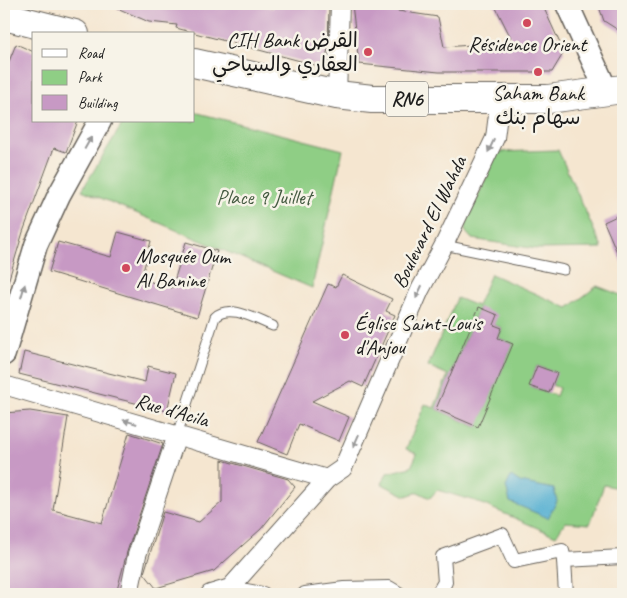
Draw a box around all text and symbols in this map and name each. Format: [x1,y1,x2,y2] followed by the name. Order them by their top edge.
[521,17,533,29] marker: Résidence Orient
[212,27,358,83] place label: CIH Bank القرض العقاري والسياحي
[468,31,588,57] place label: Résidence Orient
[32,32,195,122] legend
[78,44,105,63] text: Road
[362,46,374,58] marker: CIH Bank القرض العقاري والسياحي
[532,66,544,78] marker: Saham Bank سهام بنك
[78,68,103,87] text: Park
[492,80,586,133] place label: Saham Bank سهام بنك
[386,82,428,116] road number: RN6
[78,94,118,113] text: Building
[84,135,92,150] one-way arrow
[486,139,494,153] one-way arrow
[386,150,473,292] street label: Boulevard El Wahda
[216,184,315,210] park label: Place 9 Juillet
[136,243,232,293] place label: Mosquée Oum Al Banine
[120,262,132,274] marker: Mosquée Oum Al Banine
[19,283,27,298] one-way arrow
[415,285,423,299] one-way arrow
[355,310,484,360] place label: Église Saint-Louis d'Anjou
[339,329,351,341] marker: Église Saint-Louis d'Anjou
[132,387,213,433] street label: Rue d'Acila
[123,417,138,425] one-way arrow
[351,434,359,448] one-way arrow

